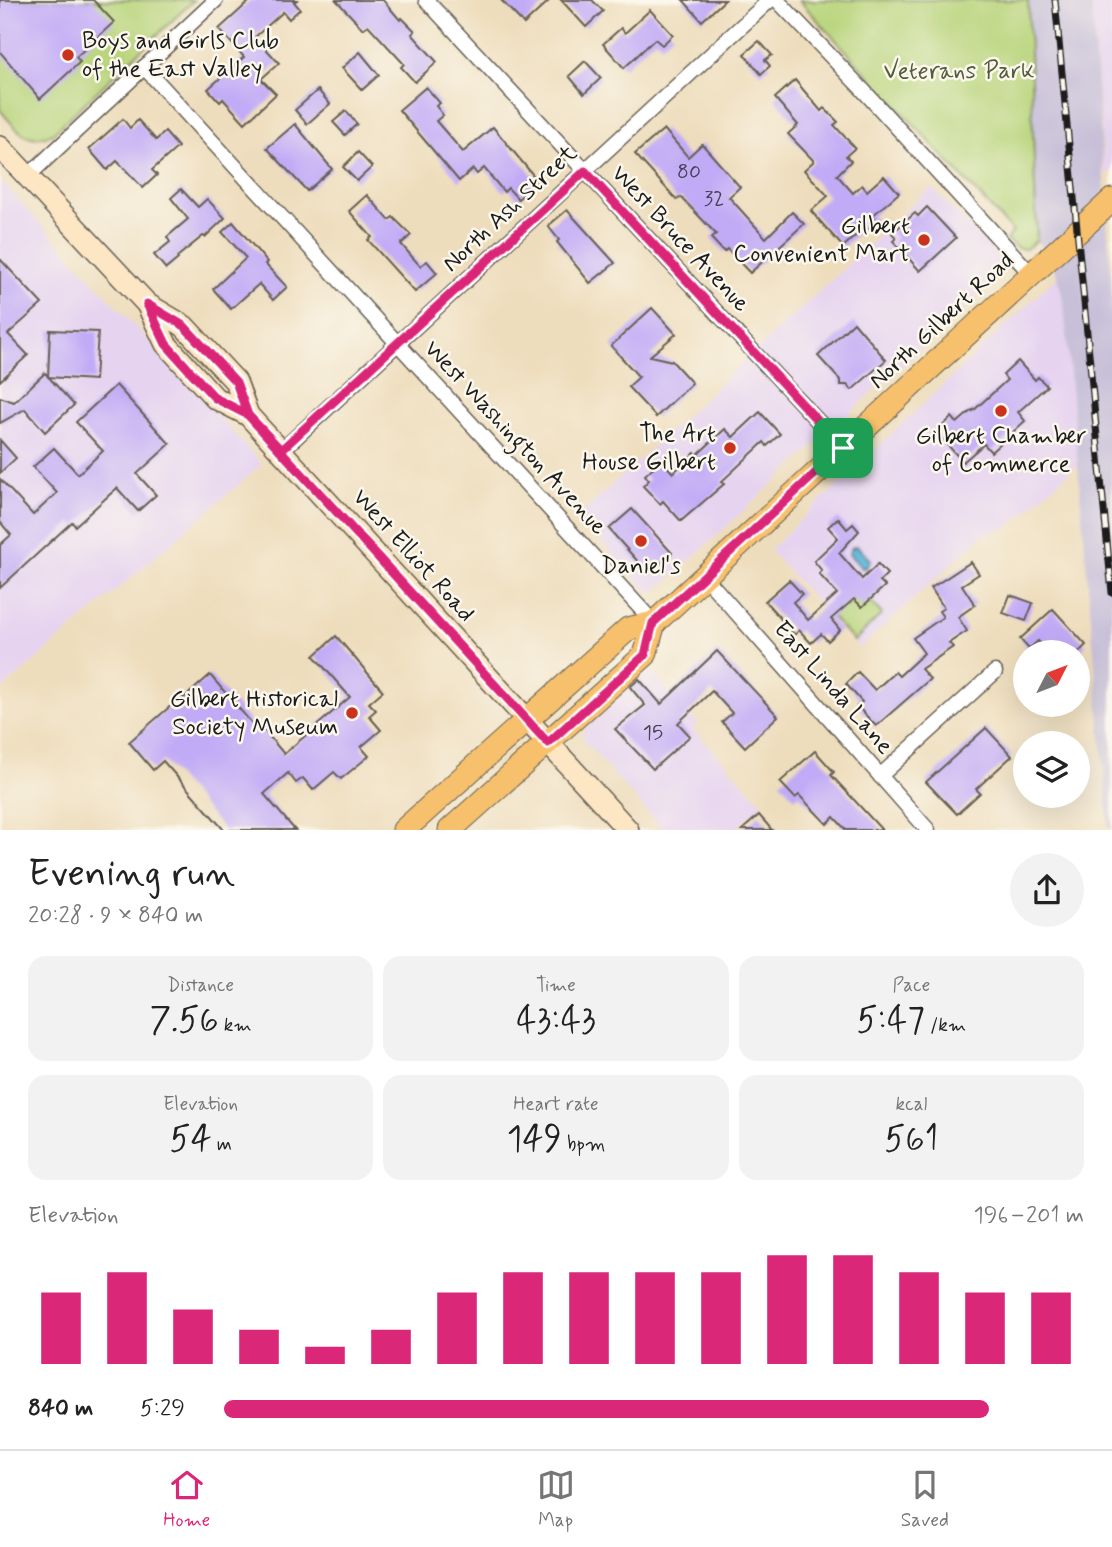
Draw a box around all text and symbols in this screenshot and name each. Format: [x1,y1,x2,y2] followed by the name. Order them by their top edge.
[82,26,279,85] place label: Boys and Girls Club of the East Valley
[60,47,76,63] marker: Boys and Girls Club of the East Valley
[883,56,1035,87] park label: Veterans Park
[436,139,584,279] street label: North Ash Street
[677,158,701,186] house number: 80
[604,159,756,319] street label: West Bruce Avenue
[704,185,724,213] house number: 32
[733,211,910,270] place label: Gilbert Convenient Mart
[916,232,932,248] marker: Gilbert Convenient Mart
[863,246,1021,396] street label: North Gilbert Road
[414,334,613,544] street label: West Washington Avenue
[993,403,1009,419] marker: Gilbert Chamber of Commerce
[813,418,873,478] pin
[582,419,716,478] place label: The Art House Gilbert
[915,421,1087,480] place label: Gilbert Chamber of Commerce
[824,429,862,467] icon: arrive
[722,440,738,456] marker: The Art House Gilbert
[345,483,481,629] street label: West Elliot Road
[633,533,649,549] marker: Daniel's
[601,551,681,582] place label: Daniel's
[766,615,900,762] street label: East Linda Lane
[1013,640,1090,718] north arrow
[1013,640,1090,808] map controls
[170,684,338,743] place label: Gilbert Historical Society Museum
[344,705,360,721] marker: Gilbert Historical Society Museum
[643,719,663,747] house number: 15
[1013,731,1090,808] button: layers
[28,850,235,899] text: Evening run
[1010,853,1084,927] button: share
[28,901,203,931] text: 20:28 · 9 × 840 m
[167,973,234,998] text: Distance
[536,973,576,998] text: Time
[892,973,930,998] text: Pace
[150,998,219,1044] text: 7.56
[516,998,596,1044] text: 43:43
[857,998,925,1044] text: 5:47
[219,1013,252,1038] text: km
[925,1013,966,1038] text: /km
[163,1092,238,1117] text: Elevation
[513,1092,599,1117] text: Heart rate
[895,1092,927,1117] text: kcal
[169,1117,212,1163] text: 54
[507,1117,562,1163] text: 149
[884,1117,938,1163] text: 561
[212,1132,232,1157] text: m
[562,1132,605,1157] text: bpm
[28,1201,119,1231] text: Elevation
[974,1201,1084,1231] text: 196–201 m
[28,1394,93,1424] text: 840 m
[140,1394,185,1424] text: 5:29
[163,1466,210,1533] tab: Home
[537,1466,575,1533] tab: Map
[901,1466,949,1533] tab: Saved

